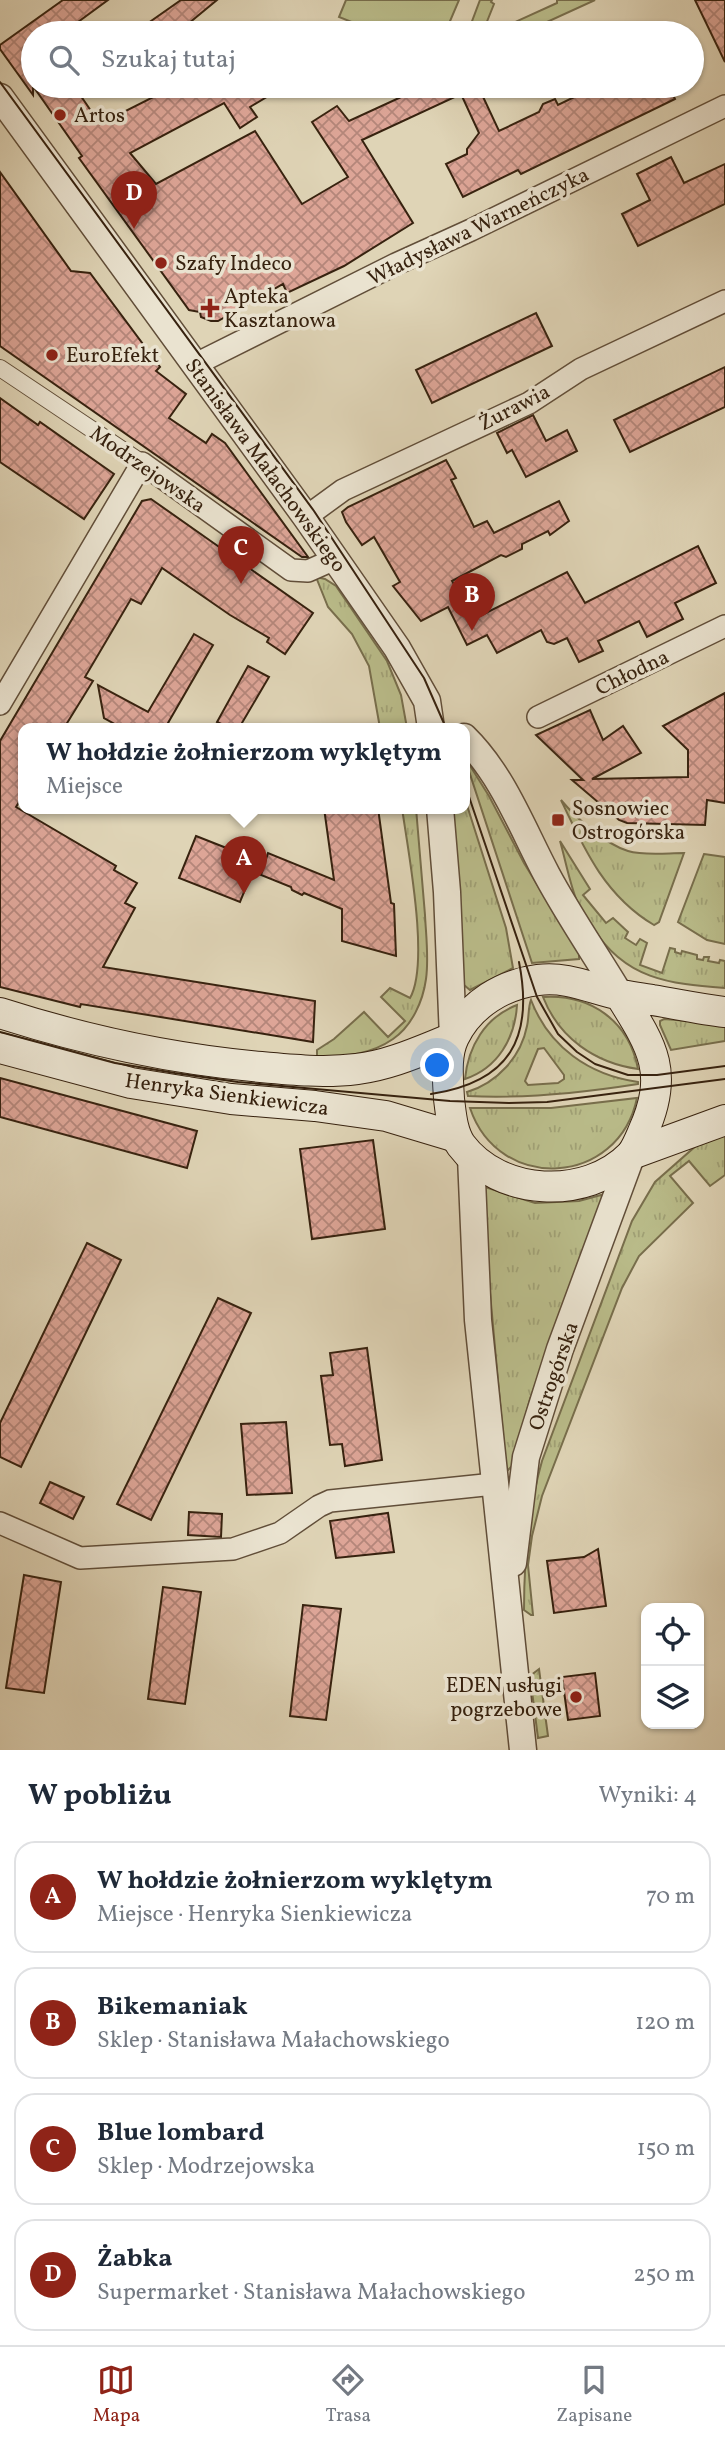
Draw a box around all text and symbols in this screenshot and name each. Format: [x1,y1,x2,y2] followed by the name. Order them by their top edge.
[21,21,704,98] search box
[45,41,83,79] icon: search
[101,42,236,78] text: Szukaj tutaj
[74,102,125,131] place label: Artos
[52,107,68,123] marker: Artos
[363,161,594,294] street label: Władysława Warneńczyka
[111,171,157,229] pin: D
[175,250,292,279] place label: Szafy Indeco
[153,255,169,271] marker: Szafy Indeco
[224,283,336,336] place label: Apteka Kasztanowa
[202,300,218,316] marker: Apteka Kasztanowa
[66,342,159,371] place label: EuroEfekt
[44,347,60,363] marker: EuroEfekt
[177,353,352,579] street label: Stanisława Małachowskiego
[474,378,555,439] street label: Żurawia
[83,419,211,521] street label: Modrzejowska
[218,526,264,584] pin: C
[449,573,495,631] pin: B
[591,643,674,704] street label: Chłodna
[18,723,470,814] popup
[46,735,442,771] text: W hołdzie żołnierzom wyklętym
[46,771,123,803] text: Miejsce
[572,795,685,848] place label: Sosnowiec Ostrogórska
[550,812,566,828] marker: Sosnowiec Ostrogórska
[221,836,267,894] pin: A
[420,1048,454,1082] your location
[123,1067,331,1124] street label: Henryka Sienkiewicza
[522,1318,587,1435] street label: Ostrogórska
[641,1603,704,1729] map controls
[641,1603,704,1666] button: locate
[641,1666,704,1729] button: layers
[446,1672,562,1725] place label: EDEN usługi pogrzebowe
[568,1689,584,1705] marker: EDEN usługi pogrzebowe
[28,1775,171,1817] text: W pobliżu
[599,1780,697,1812] text: Wyniki: 4
[97,1863,493,1899] text: W hołdzie żołnierzom wyklętym
[45,1881,61,1913] text: A
[646,1881,695,1913] text: 70 m
[97,1899,412,1931] text: Miejsce · Henryka Sienkiewicza
[97,1989,248,2025] text: Bikemaniak
[45,2007,61,2039] text: B
[635,2007,695,2039] text: 120 m
[97,2025,450,2057] text: Sklep · Stanisława Małachowskiego
[97,2115,264,2151] text: Blue lombard
[46,2133,60,2165] text: C
[637,2133,695,2165] text: 150 m
[97,2151,315,2183] text: Sklep · Modrzejowska
[97,2241,172,2277] text: Żabka
[45,2259,61,2291] text: D
[633,2259,695,2291] text: 250 m
[97,2277,526,2309] text: Supermarket · Stanisława Małachowskiego
[93,2361,140,2429] tab: Mapa
[326,2361,371,2429] tab: Trasa
[556,2361,632,2429] tab: Zapisane

